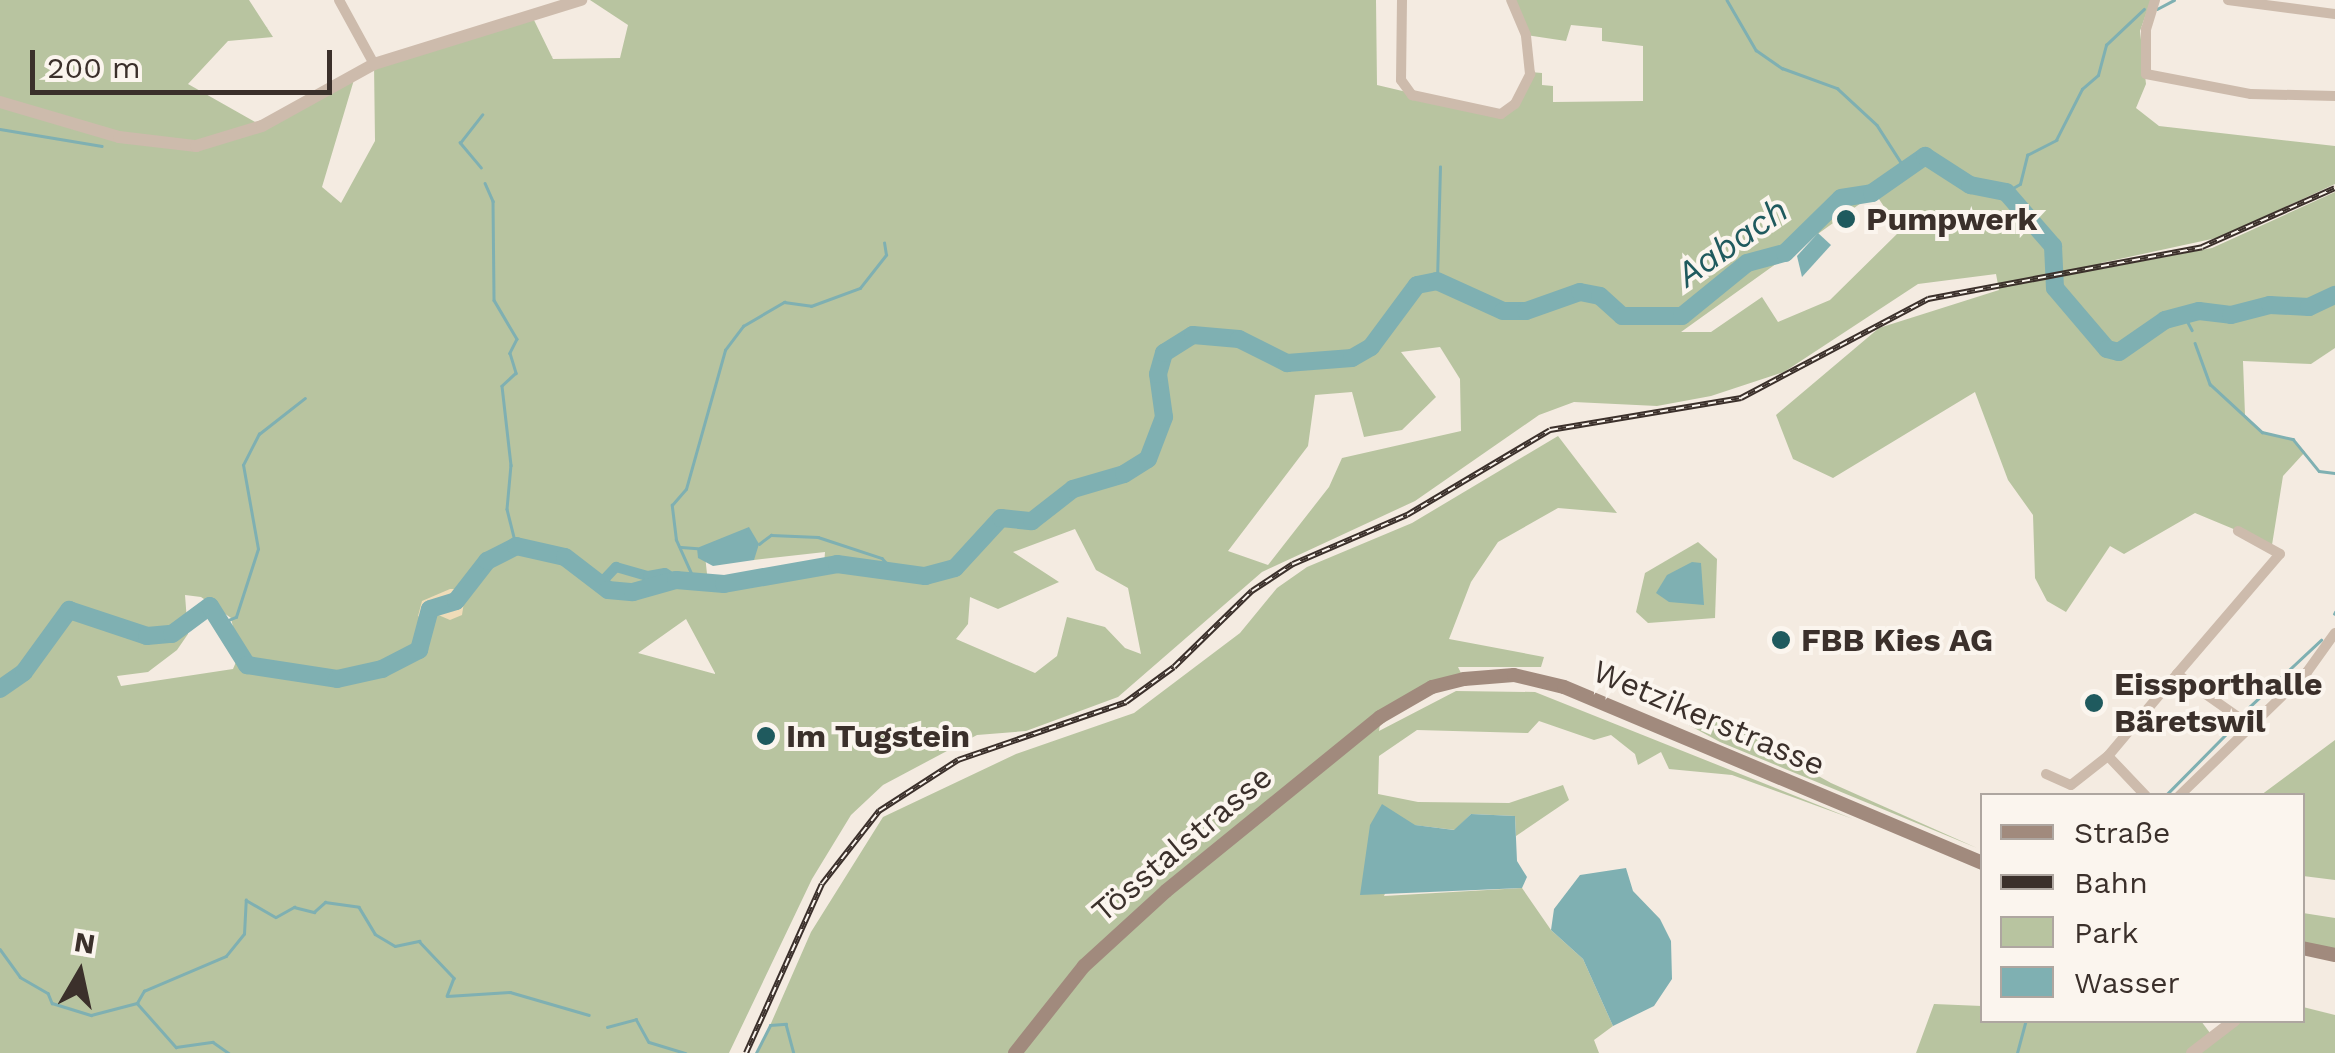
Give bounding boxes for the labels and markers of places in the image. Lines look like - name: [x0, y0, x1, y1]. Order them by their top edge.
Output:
- place label: Pumpwerk: [1866, 200, 2038, 238]
- marker: Pumpwerk: [1835, 208, 1857, 230]
- place label: FBB Kies AG: [1801, 621, 1994, 659]
- marker: FBB Kies AG: [1770, 629, 1792, 651]
- place label: Eissporthalle Bäretswil: [2114, 666, 2322, 741]
- marker: Eissporthalle Bäretswil: [2083, 692, 2105, 714]
- place label: Im Tugstein: [786, 717, 971, 755]
- marker: Im Tugstein: [755, 725, 777, 747]

